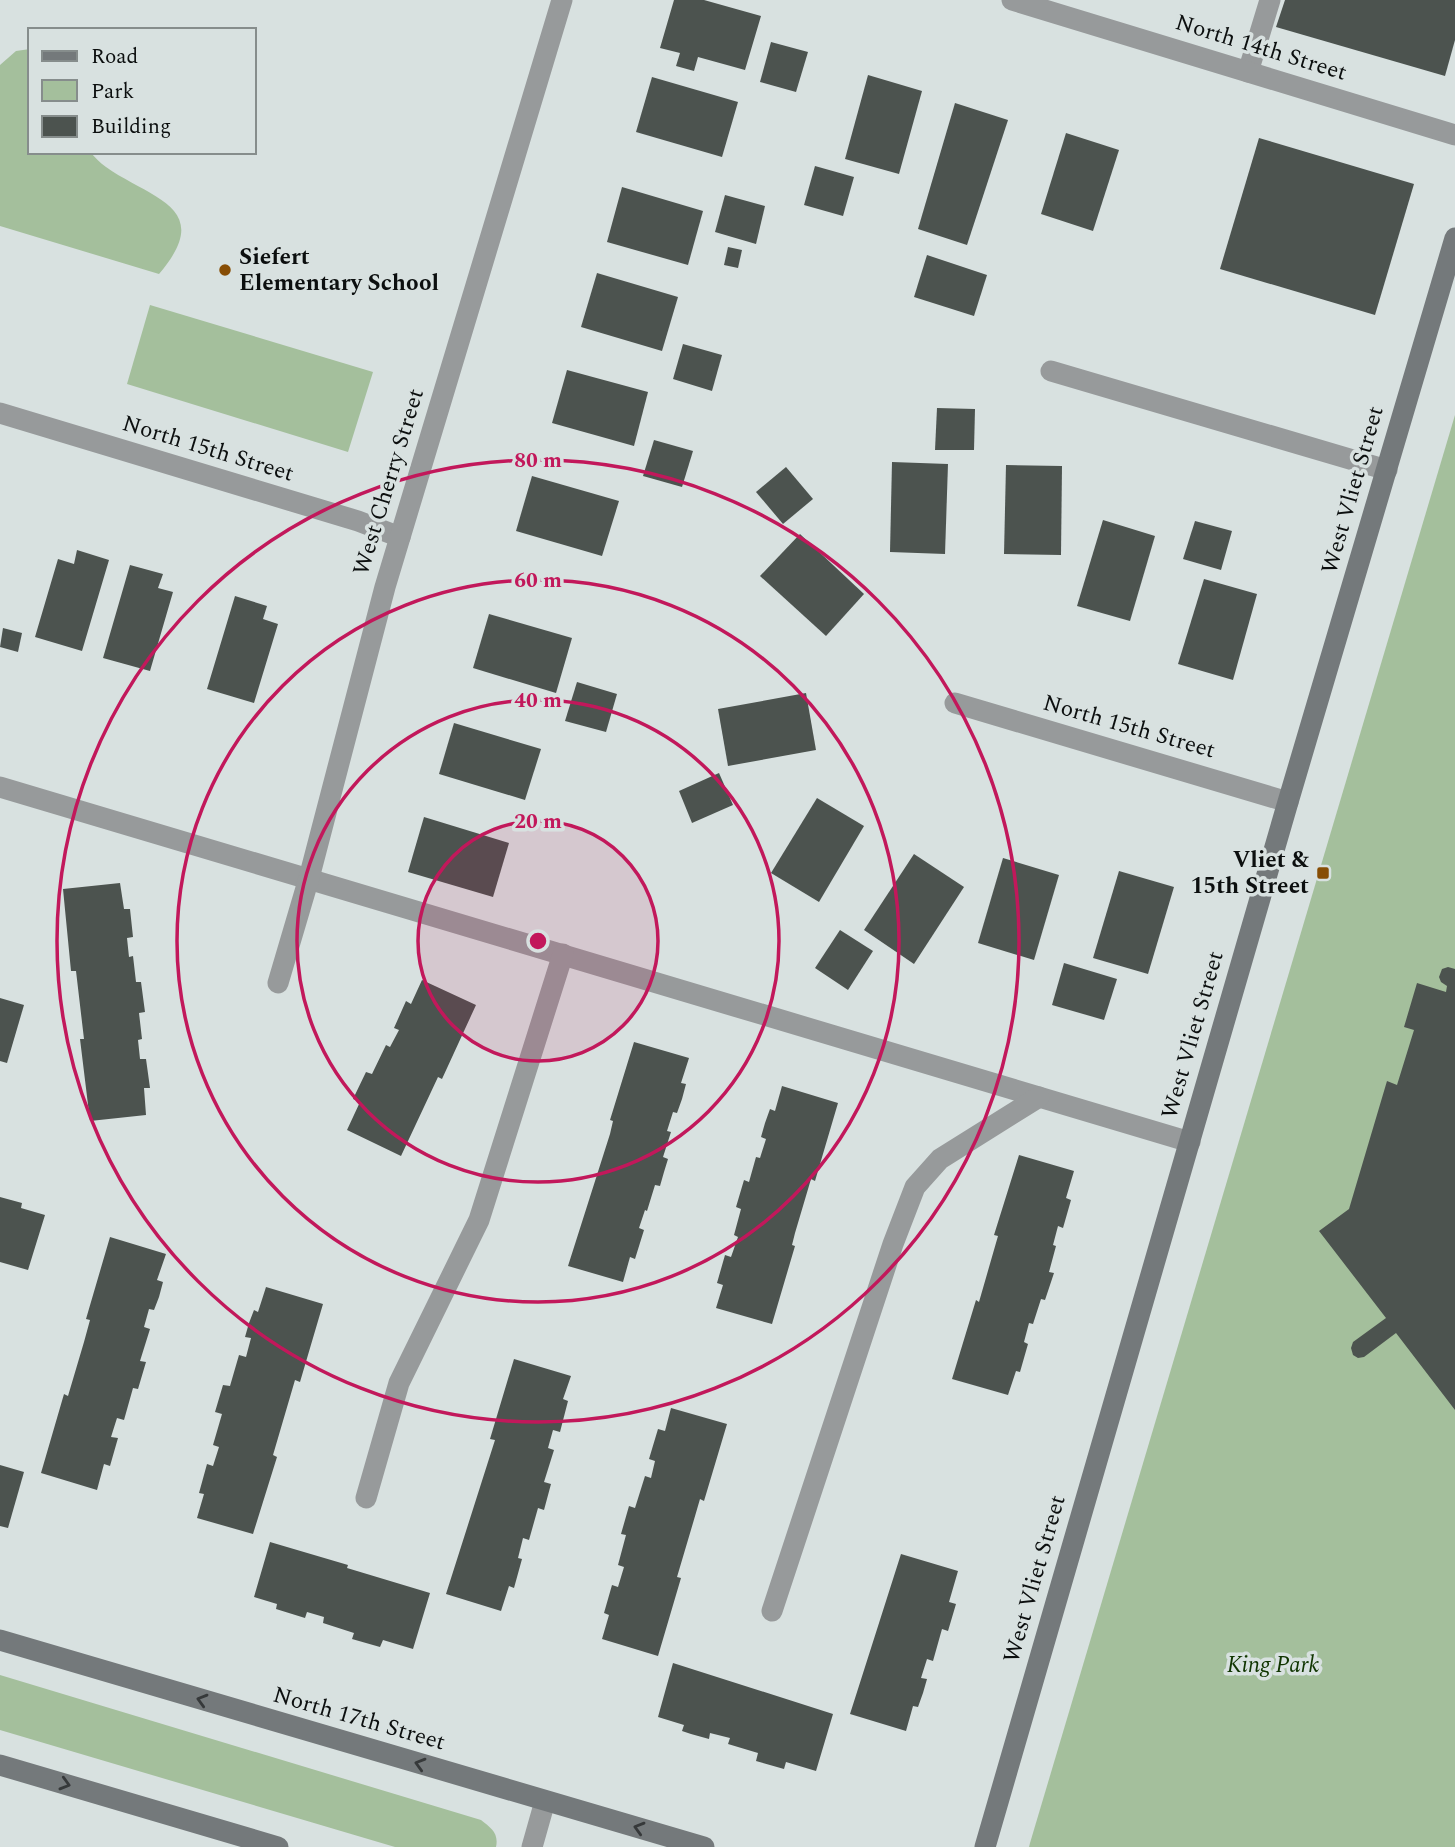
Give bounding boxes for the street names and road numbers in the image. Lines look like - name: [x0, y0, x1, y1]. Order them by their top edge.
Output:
- street label: North 14th Street: [1171, 5, 1351, 91]
- street label: West Cherry Street: [344, 384, 434, 580]
- street label: West Vliet Street: [1312, 402, 1394, 578]
- street label: North 15th Street: [118, 406, 298, 492]
- street label: North 15th Street: [1039, 686, 1219, 768]
- street label: West Vliet Street: [1152, 947, 1234, 1123]
- street label: West Vliet Street: [994, 1491, 1076, 1667]
- street label: North 17th Street: [269, 1678, 449, 1760]

